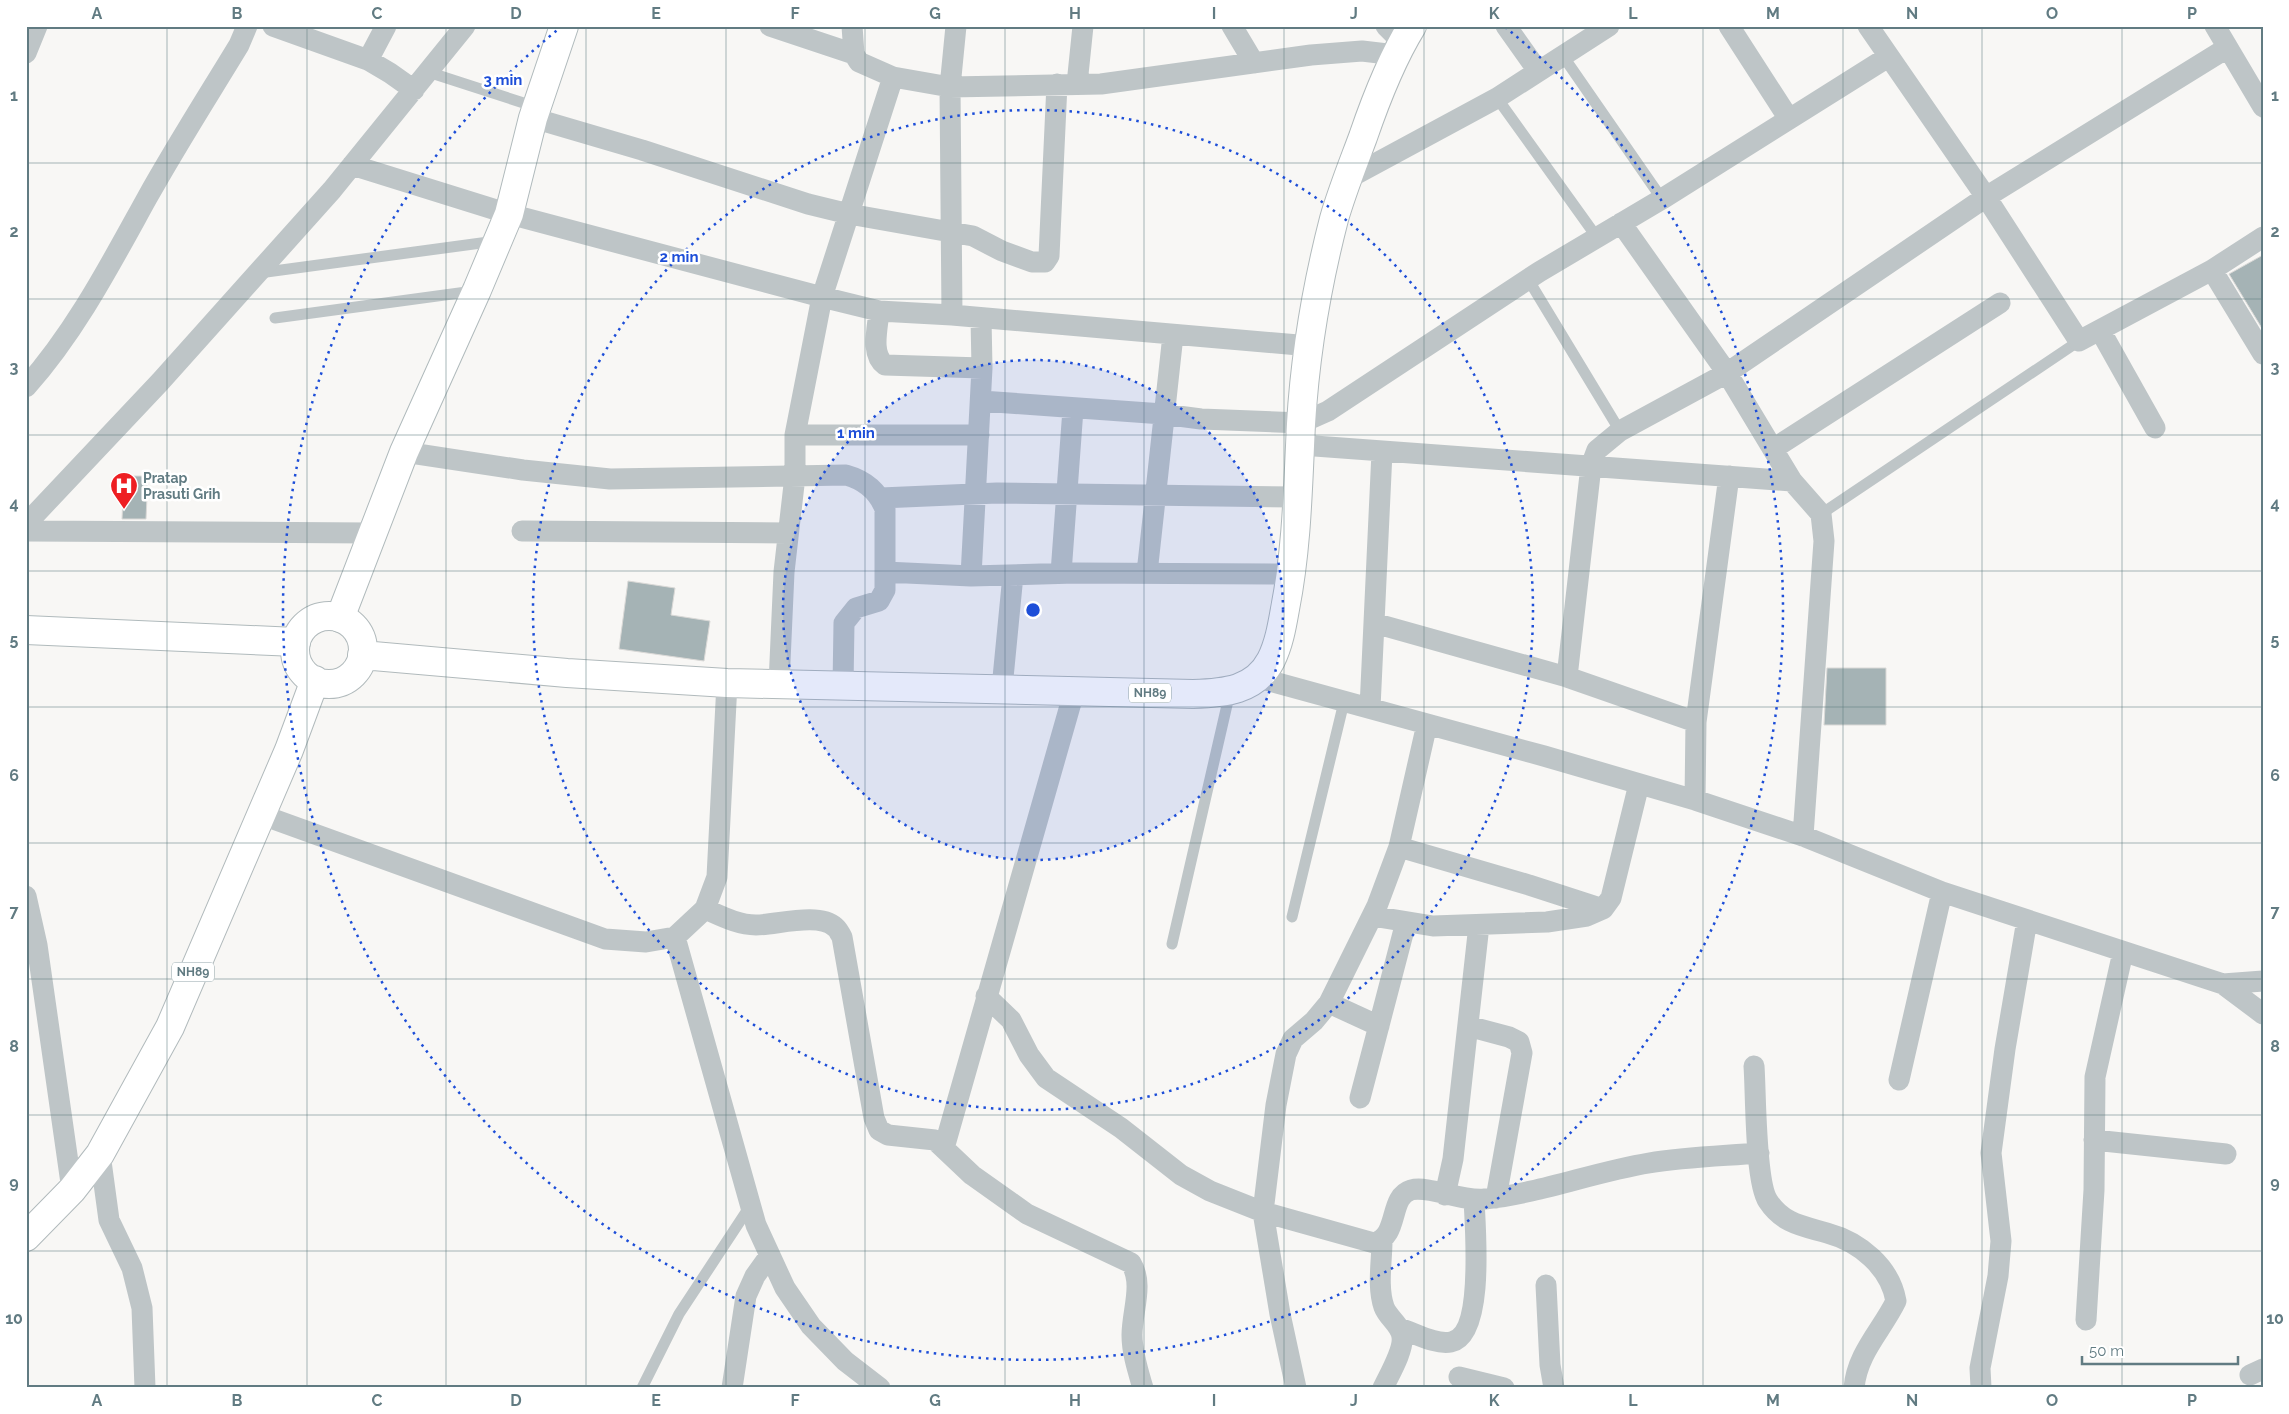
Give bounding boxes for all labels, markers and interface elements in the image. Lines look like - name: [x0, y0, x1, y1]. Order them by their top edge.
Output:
- text: A: [92, 4, 103, 23]
- text: B: [232, 4, 243, 23]
- text: C: [372, 4, 383, 23]
- text: D: [510, 4, 522, 23]
- text: E: [651, 4, 661, 23]
- text: F: [790, 4, 800, 23]
- text: G: [929, 4, 941, 23]
- text: H: [1069, 4, 1081, 23]
- text: I: [1212, 4, 1216, 23]
- text: J: [1350, 4, 1358, 23]
- text: K: [1489, 4, 1500, 23]
- text: L: [1628, 4, 1638, 23]
- text: M: [1766, 4, 1780, 23]
- text: N: [1906, 4, 1918, 23]
- text: O: [2046, 4, 2058, 23]
- text: P: [2187, 4, 2197, 23]
- text: 3 min: [484, 71, 522, 89]
- text: 1: [10, 86, 18, 105]
- text: 1: [2271, 86, 2279, 105]
- text: 2: [9, 222, 19, 241]
- text: 2: [2270, 222, 2280, 241]
- text: 2 min: [660, 248, 698, 266]
- text: 3: [10, 358, 19, 377]
- text: 3: [2271, 358, 2280, 377]
- text: 1 min: [837, 424, 875, 442]
- place label: Pratap Prasuti Grih: [143, 470, 221, 502]
- hospital icon: Pratap Prasuti Grih: [109, 471, 139, 510]
- text: 4: [9, 494, 19, 513]
- text: 4: [2270, 494, 2280, 513]
- centre of rings: [1024, 601, 1042, 619]
- text: 5: [10, 630, 19, 649]
- text: 5: [2271, 630, 2280, 649]
- road number: NH89: [1129, 684, 1171, 702]
- text: 6: [9, 766, 19, 785]
- text: 6: [2270, 766, 2280, 785]
- text: 7: [10, 902, 19, 921]
- text: 7: [2271, 902, 2280, 921]
- road number: NH89: [172, 962, 214, 982]
- text: 8: [9, 1037, 19, 1056]
- text: 8: [2270, 1037, 2280, 1056]
- text: 9: [9, 1173, 19, 1192]
- text: 9: [2270, 1173, 2280, 1192]
- text: 10: [5, 1309, 23, 1328]
- text: 10: [2266, 1309, 2284, 1328]
- scale bar: [2082, 1334, 2238, 1366]
- text: 50 m: [2089, 1342, 2124, 1360]
- text: A: [92, 1391, 103, 1410]
- text: B: [232, 1391, 243, 1410]
- text: C: [372, 1391, 383, 1410]
- text: D: [510, 1391, 522, 1410]
- text: E: [651, 1391, 661, 1410]
- text: F: [790, 1391, 800, 1410]
- text: G: [929, 1391, 941, 1410]
- text: H: [1069, 1391, 1081, 1410]
- text: I: [1212, 1391, 1216, 1410]
- text: J: [1350, 1391, 1358, 1410]
- text: K: [1489, 1391, 1500, 1410]
- text: L: [1628, 1391, 1638, 1410]
- text: M: [1766, 1391, 1780, 1410]
- text: N: [1906, 1391, 1918, 1410]
- text: O: [2046, 1391, 2058, 1410]
- text: P: [2187, 1391, 2197, 1410]

